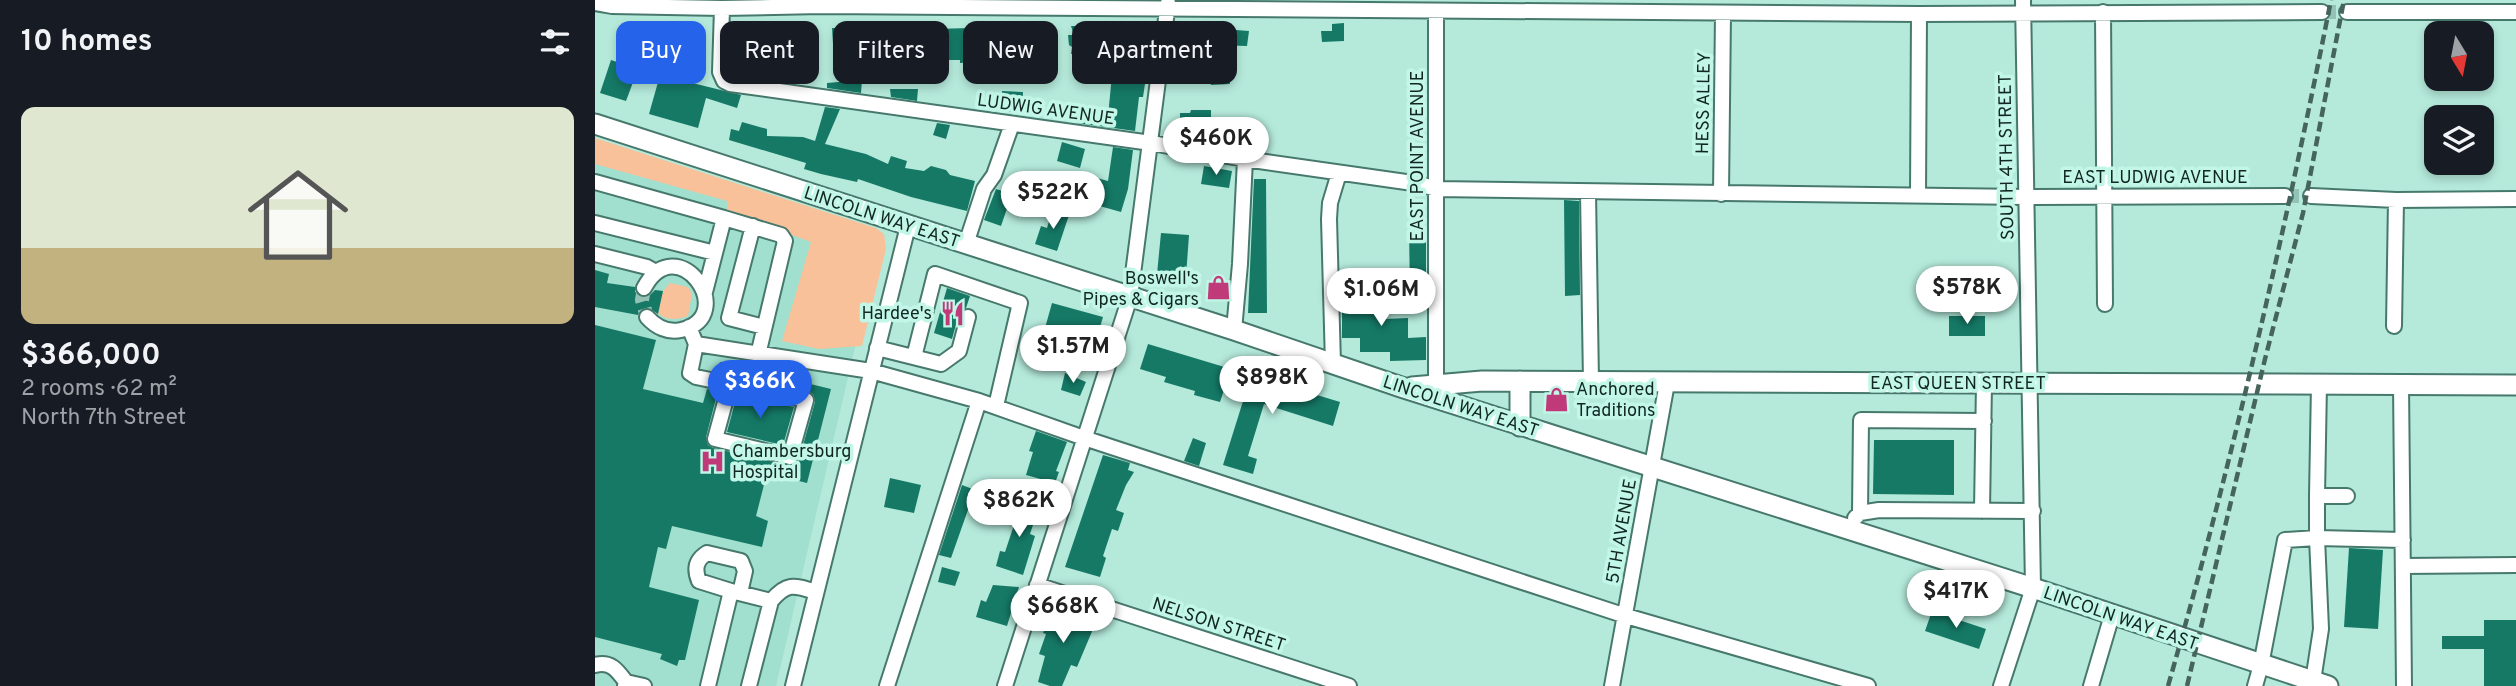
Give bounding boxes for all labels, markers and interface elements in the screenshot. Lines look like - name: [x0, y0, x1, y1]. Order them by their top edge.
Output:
- chip: Buy: [616, 21, 706, 84]
- chip: Rent: [720, 21, 819, 84]
- chip: Filters: [833, 21, 949, 84]
- chip: New: [963, 21, 1058, 84]
- chip: Apartment: [1072, 21, 1237, 84]
- north arrow: [2424, 21, 2494, 91]
- map controls: [2424, 21, 2494, 175]
- icon: filters: [536, 23, 574, 61]
- text: 10 homes: [21, 24, 152, 61]
- street label: HESS ALLEY: [1692, 52, 1717, 154]
- street label: EAST POINT AVENUE: [1407, 70, 1430, 242]
- street label: SOUTH 4TH STREET: [1995, 74, 2020, 240]
- street label: LUDWIG AVENUE: [976, 89, 1116, 132]
- button: layers: [2424, 105, 2494, 175]
- pin: $460K: [1167, 118, 1265, 177]
- text: $460K: [1179, 125, 1253, 154]
- icon: home: [235, 152, 361, 278]
- street label: EAST LUDWIG AVENUE: [2062, 167, 2248, 190]
- pin: $522K: [1004, 172, 1102, 231]
- text: $522K: [1017, 179, 1089, 208]
- street label: LINCOLN WAY EAST: [801, 182, 962, 254]
- pin: $578K: [1918, 266, 2016, 326]
- place label: Boswell's Pipes & Cigars: [1083, 268, 1199, 312]
- pin: $1.06M: [1324, 268, 1438, 328]
- shop icon: Boswell's Pipes & Cigars: [1205, 274, 1233, 302]
- text: $578K: [1932, 274, 2002, 303]
- text: $1.06M: [1343, 276, 1419, 305]
- restaurant icon: Hardee's: [938, 299, 966, 327]
- place label: Hardee's: [862, 303, 932, 326]
- pin: $1.57M: [1016, 326, 1130, 385]
- text: $1.57M: [1036, 333, 1110, 362]
- text: $366,000: [21, 338, 161, 375]
- pin: $898K: [1223, 356, 1321, 416]
- pin: $366K: [711, 360, 809, 420]
- text: $898K: [1235, 364, 1309, 393]
- text: $366K: [724, 368, 796, 397]
- street label: LINCOLN WAY EAST: [1380, 371, 1541, 443]
- street label: EAST QUEEN STREET: [1870, 373, 2046, 396]
- text: 2 rooms · 62 m²: [21, 375, 177, 404]
- place label: Anchored Traditions: [1576, 379, 1656, 423]
- shop icon: Anchored Traditions: [1542, 385, 1570, 413]
- text: North 7th Street: [21, 404, 186, 433]
- place label: Chambersburg Hospital: [732, 441, 851, 485]
- hospital icon: Chambersburg Hospital: [698, 447, 726, 475]
- street label: 5TH AVENUE: [1602, 477, 1643, 585]
- pin: $862K: [970, 480, 1068, 539]
- text: $862K: [983, 487, 1055, 516]
- pin: $417K: [1907, 570, 2005, 630]
- text: $417K: [1923, 578, 1989, 607]
- street label: LINCOLN WAY EAST: [2040, 582, 2201, 657]
- pin: $668K: [1014, 586, 1112, 645]
- text: $668K: [1027, 593, 1099, 622]
- street label: NELSON STREET: [1149, 593, 1288, 658]

